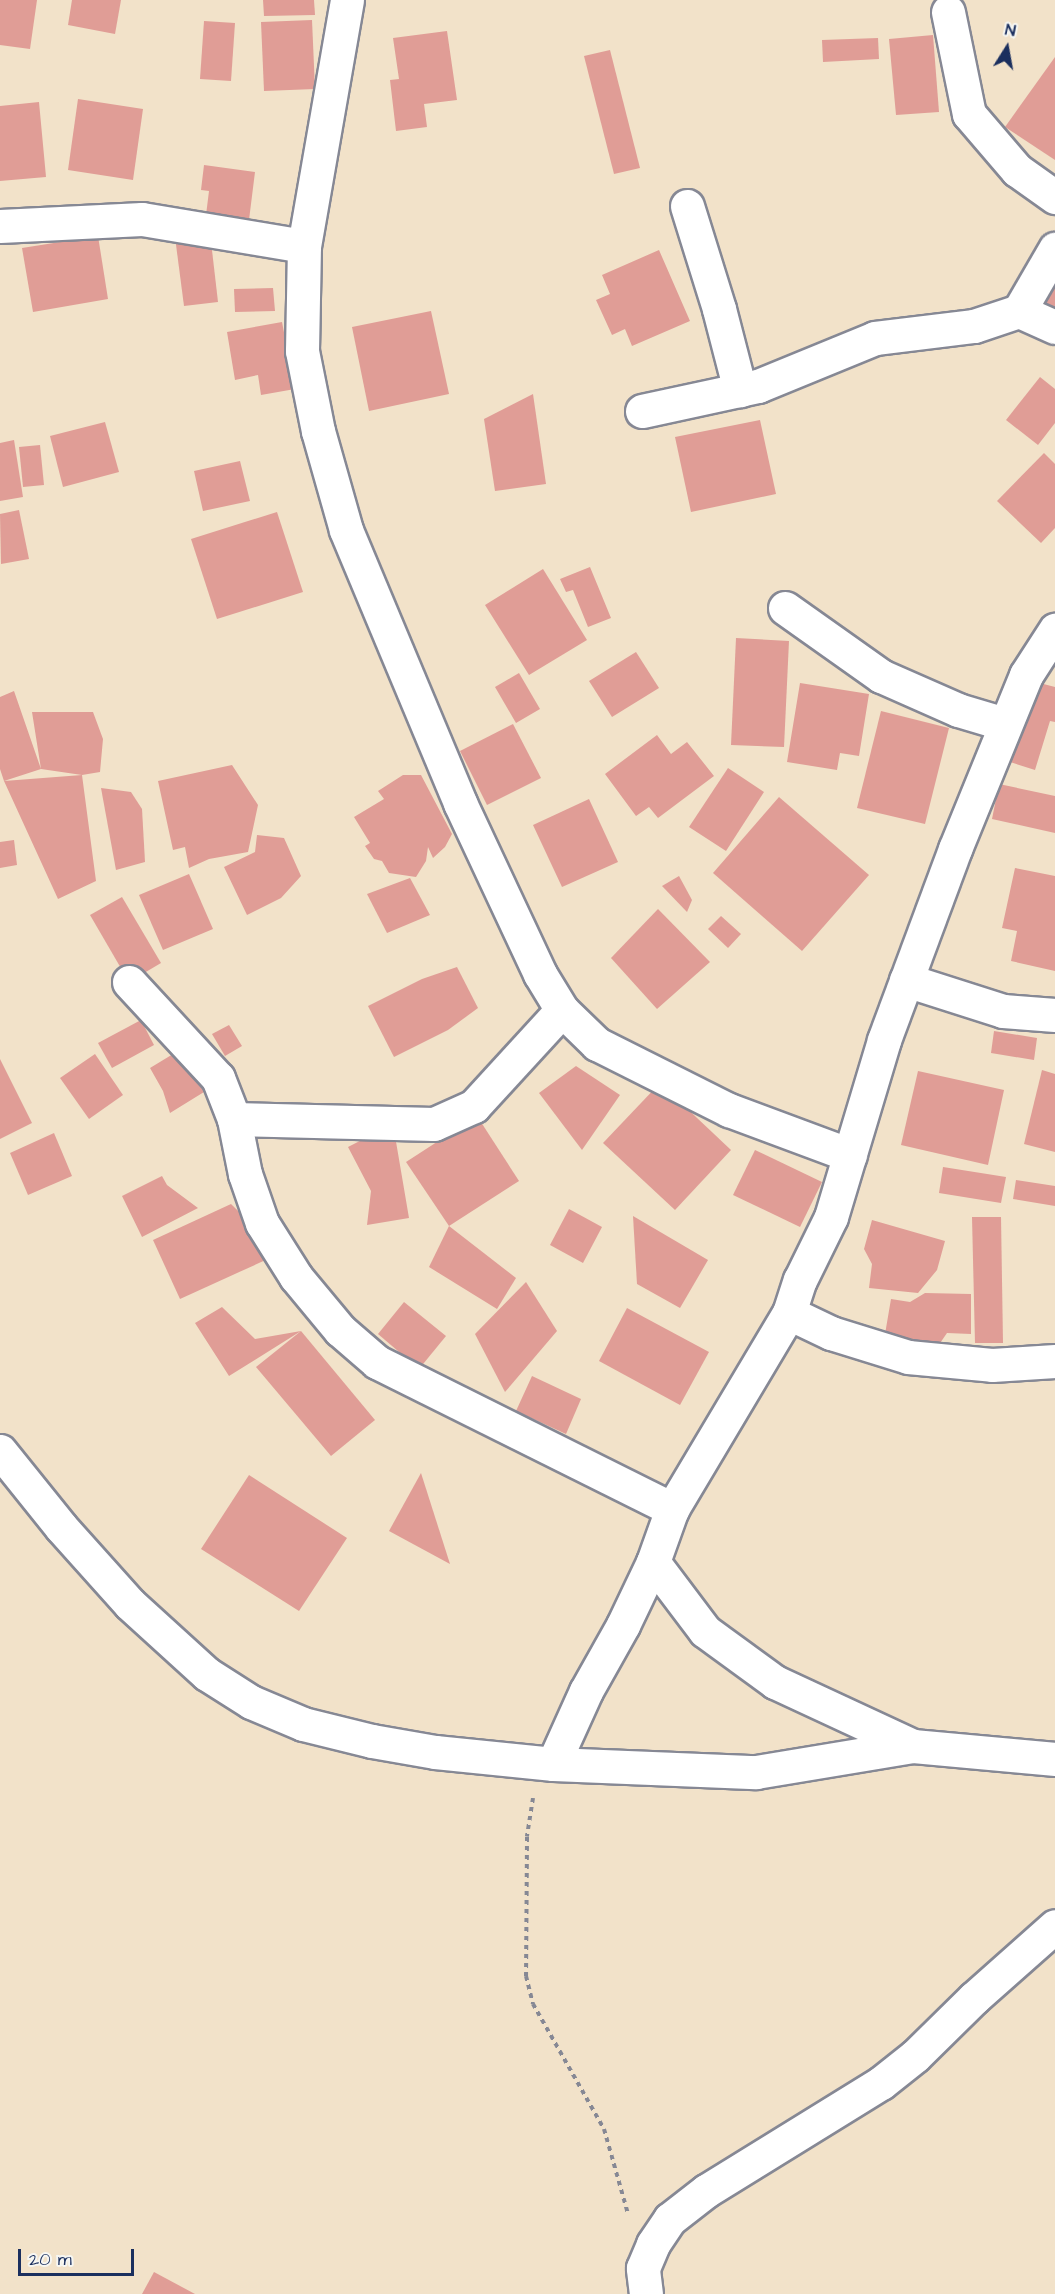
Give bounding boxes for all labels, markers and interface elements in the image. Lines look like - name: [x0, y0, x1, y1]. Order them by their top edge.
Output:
- north arrow: [977, 18, 1037, 78]
- text: N: [1003, 19, 1017, 42]
- scale bar: [21, 2237, 136, 2275]
- text: 20 m: [29, 2247, 72, 2272]

